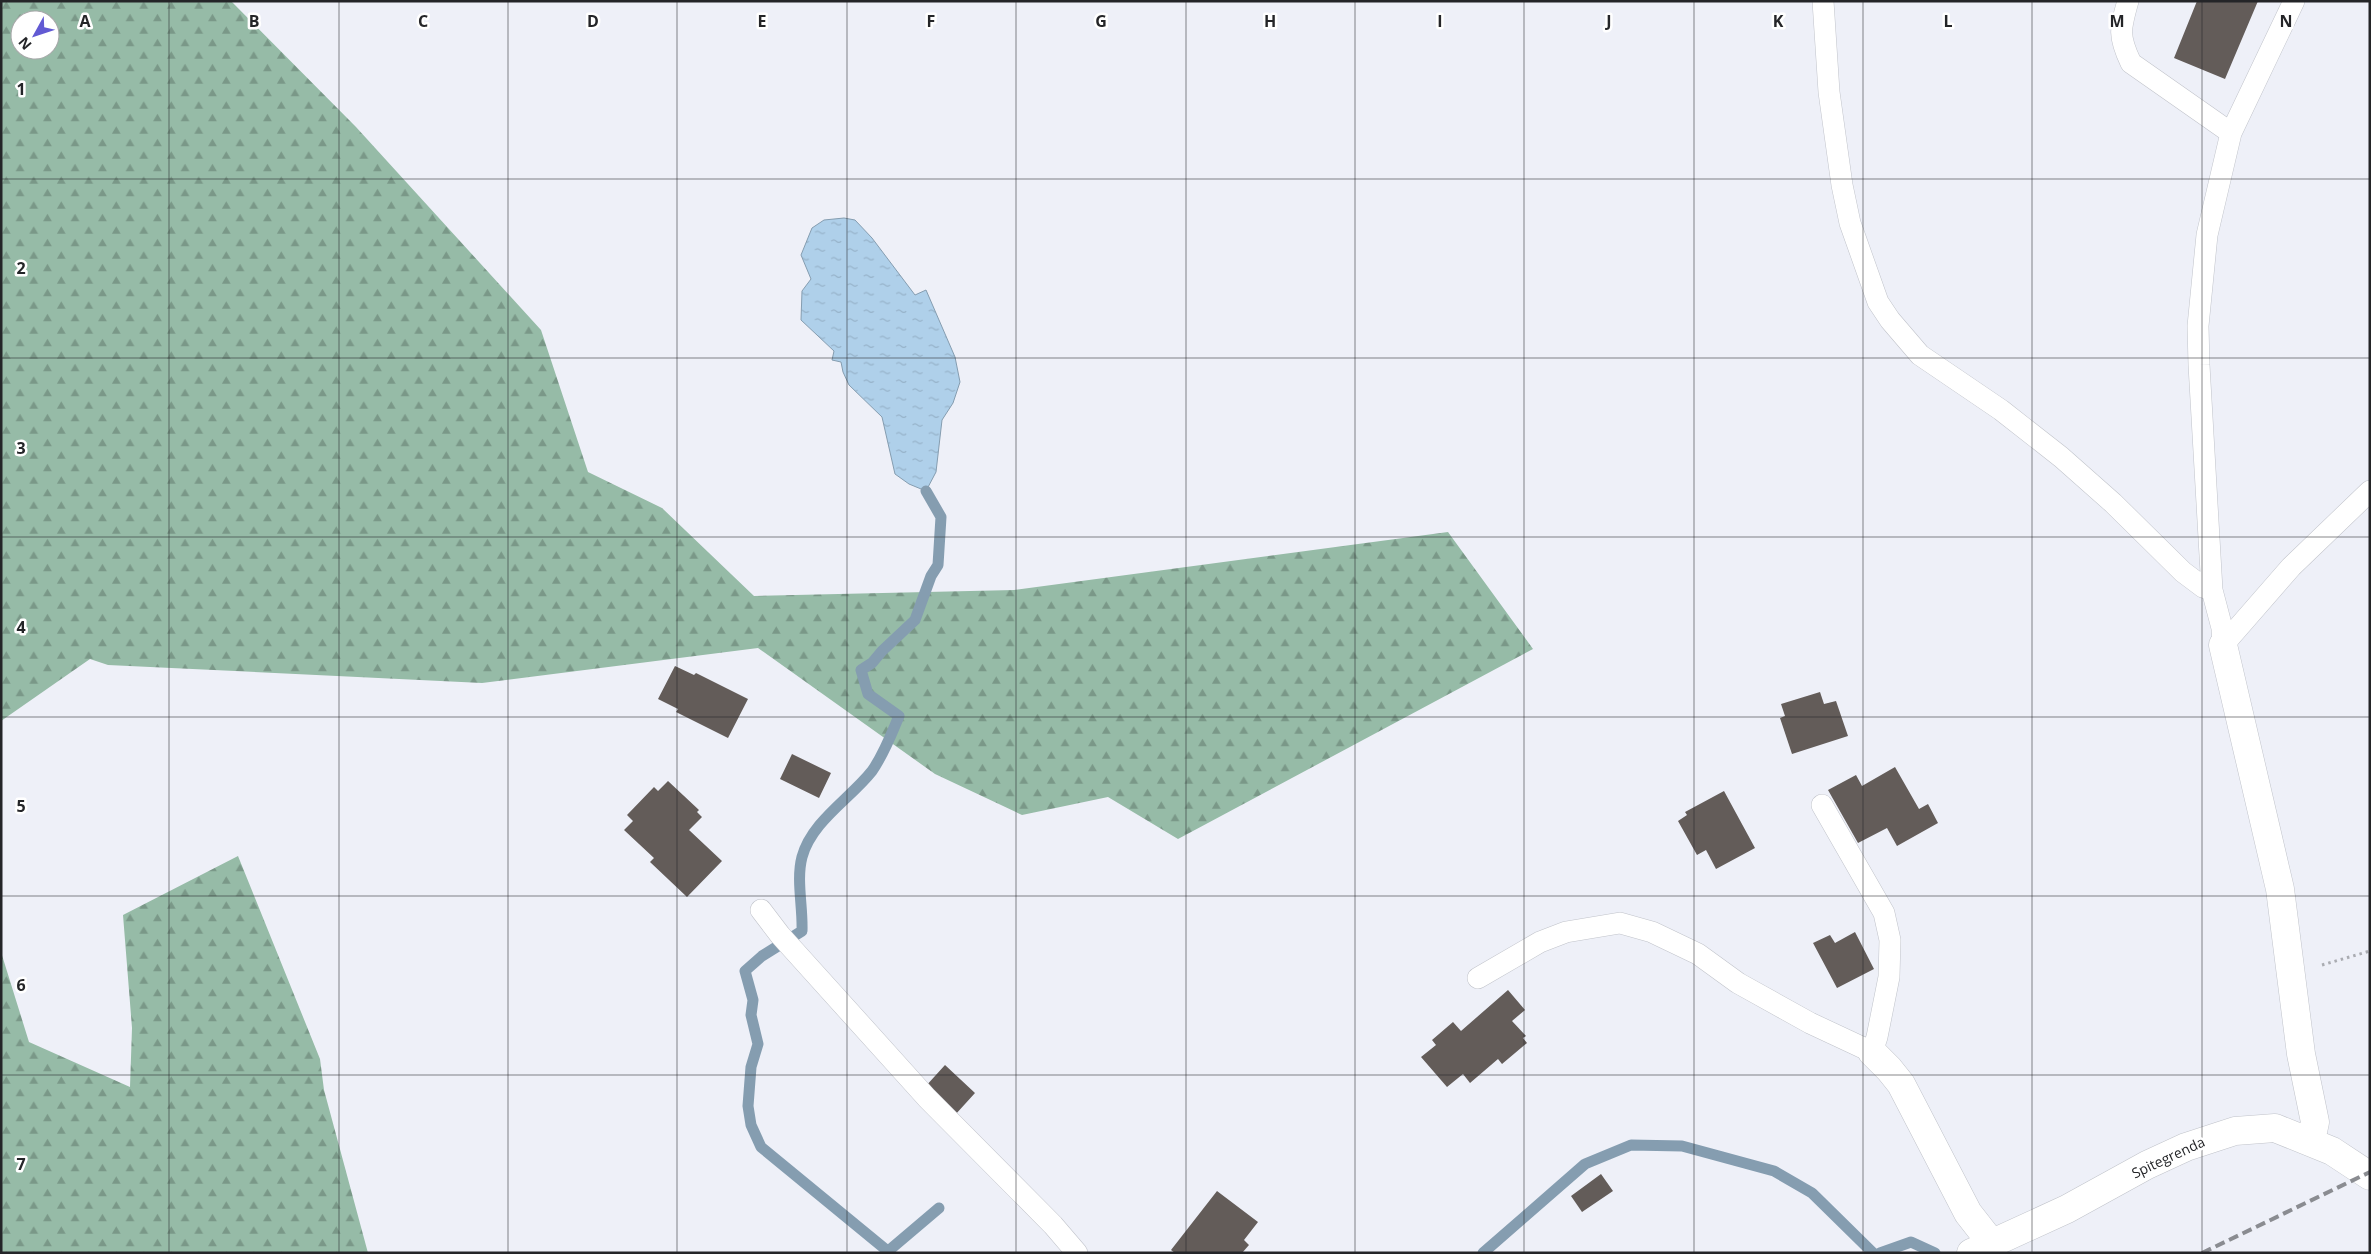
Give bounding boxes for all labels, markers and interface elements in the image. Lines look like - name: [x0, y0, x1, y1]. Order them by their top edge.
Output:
- north arrow: [10, 10, 60, 60]
- text: A: [79, 10, 91, 32]
- text: B: [249, 10, 259, 32]
- text: C: [418, 10, 428, 32]
- text: D: [587, 10, 599, 32]
- text: E: [758, 10, 767, 32]
- text: F: [927, 10, 935, 32]
- text: G: [1095, 10, 1107, 32]
- text: H: [1264, 10, 1276, 32]
- text: I: [1437, 10, 1443, 32]
- text: J: [1604, 10, 1612, 32]
- text: K: [1773, 10, 1784, 32]
- text: L: [1943, 10, 1953, 32]
- text: M: [2109, 10, 2125, 32]
- text: N: [2279, 10, 2293, 32]
- text: N: [14, 33, 36, 54]
- text: 1: [16, 78, 26, 100]
- text: 2: [16, 257, 26, 279]
- text: 3: [16, 437, 26, 459]
- text: 4: [16, 616, 26, 638]
- text: 5: [16, 795, 26, 817]
- text: 6: [16, 974, 26, 996]
- street label: Spitegrenda: [2128, 1132, 2208, 1182]
- text: 7: [16, 1153, 26, 1175]

